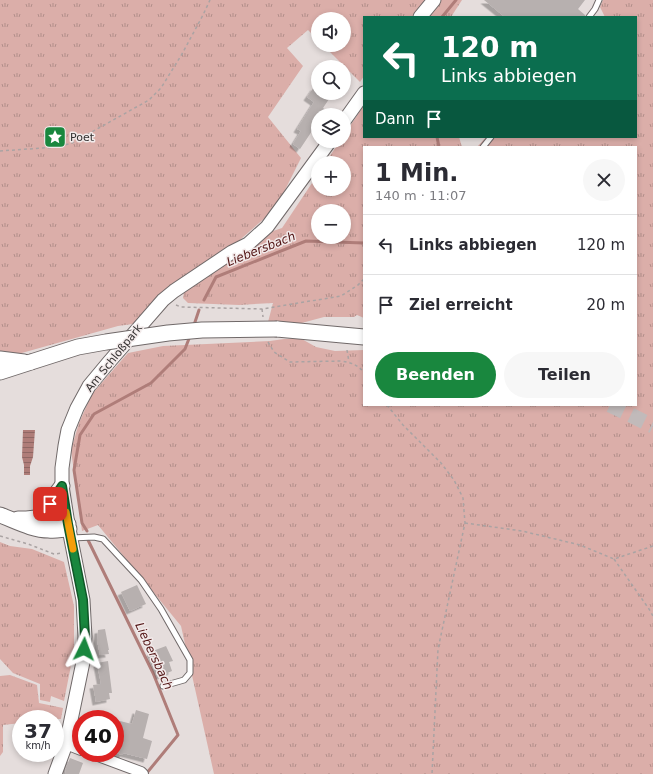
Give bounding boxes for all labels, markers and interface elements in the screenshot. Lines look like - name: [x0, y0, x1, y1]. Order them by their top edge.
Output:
- map controls: [311, 12, 351, 244]
- button: sound: [311, 12, 351, 52]
- text: 120 m: [441, 31, 538, 64]
- icon: left: [375, 32, 427, 84]
- button: search: [311, 60, 351, 100]
- text: Links abbiegen: [441, 65, 577, 86]
- button: layers: [311, 108, 351, 148]
- icon: arrive: [423, 108, 445, 130]
- text: Dann: [375, 110, 415, 128]
- place icon: Poet: [42, 124, 68, 150]
- place label: Poet: [70, 131, 95, 144]
- button: +: [311, 156, 351, 196]
- text: 1 Min.: [375, 159, 458, 187]
- button: close: [583, 159, 625, 201]
- text: 140 m · 11:07: [375, 188, 466, 203]
- button: −: [311, 204, 351, 244]
- water label: Liebersbach: [225, 229, 297, 269]
- icon: left: [375, 234, 397, 256]
- text: Links abbiegen: [409, 236, 537, 254]
- text: 120 m: [577, 236, 625, 254]
- icon: arrive: [375, 294, 397, 316]
- text: Ziel erreicht: [409, 296, 513, 314]
- text: 20 m: [587, 296, 625, 314]
- street label: Am Schloßpark: [83, 321, 146, 394]
- button: Beenden: [375, 352, 496, 398]
- button: Teilen: [504, 352, 625, 398]
- pin: [33, 487, 67, 521]
- icon: arrive: [39, 493, 61, 515]
- water label: Liebersbach: [132, 620, 176, 692]
- position arrow: [63, 628, 105, 670]
- speed limit sign: 40: [72, 710, 124, 762]
- text: 37: [24, 719, 52, 743]
- text: km/h: [25, 740, 51, 751]

